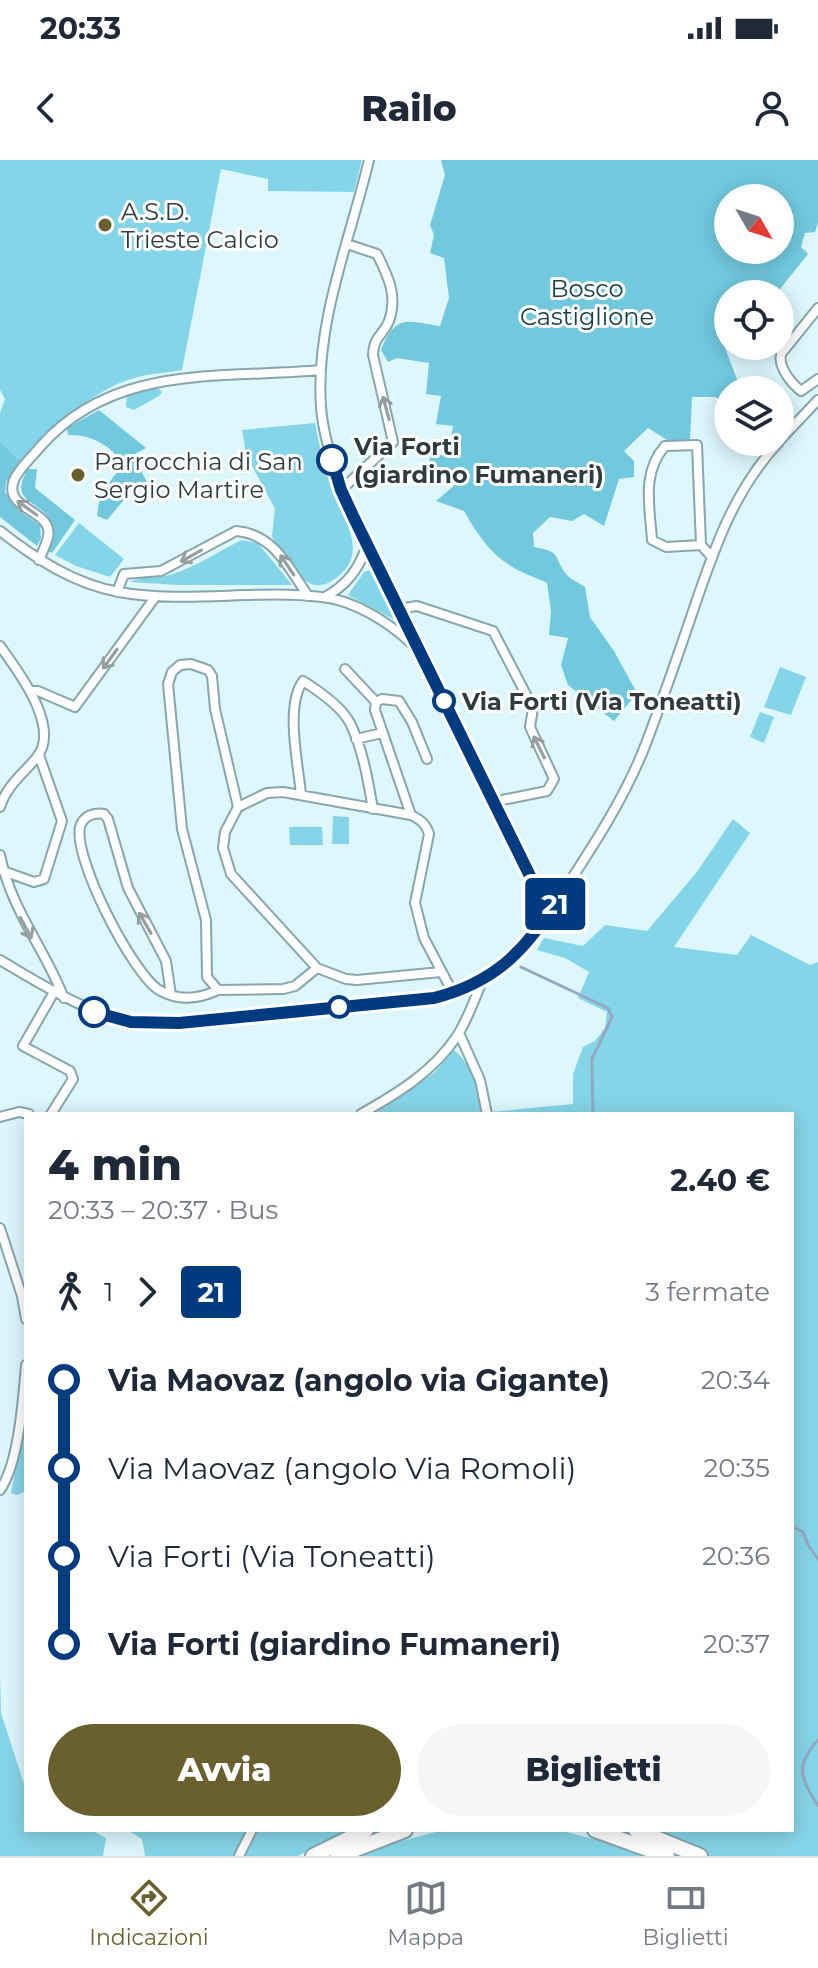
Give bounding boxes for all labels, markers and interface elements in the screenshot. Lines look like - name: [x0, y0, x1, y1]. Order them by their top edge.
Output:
- text: 20:33: [40, 10, 121, 47]
- icon: back: [24, 86, 68, 130]
- text: Railo: [361, 86, 457, 130]
- icon: person: [750, 86, 794, 130]
- north arrow: [714, 184, 794, 264]
- map controls: [714, 184, 794, 456]
- place label: A.S.D. Trieste Calcio: [121, 197, 279, 254]
- marker: A.S.D. Trieste Calcio: [96, 216, 114, 234]
- park label: Bosco Castiglione: [520, 274, 654, 331]
- button: locate: [714, 280, 794, 360]
- button: layers: [714, 376, 794, 456]
- one-way arrow: [377, 395, 392, 421]
- place label: Via Forti (giardino Fumaneri): [353, 432, 604, 489]
- marker: Via Forti (giardino Fumaneri): [317, 445, 347, 475]
- place label: Parrocchia di San Sergio Martire: [94, 447, 303, 504]
- marker: Parrocchia di San Sergio Martire: [69, 466, 87, 484]
- one-way arrow: [17, 500, 38, 517]
- one-way arrow: [180, 548, 203, 564]
- one-way arrow: [279, 554, 295, 576]
- one-way arrow: [102, 647, 118, 669]
- place label: Via Forti (Via Toneatti): [461, 687, 742, 716]
- marker: Via Forti (Via Toneatti): [433, 690, 455, 712]
- one-way arrow: [531, 735, 546, 759]
- line badge: 21: [519, 878, 591, 930]
- text: 21: [541, 887, 569, 921]
- one-way arrow: [137, 912, 153, 935]
- one-way arrow: [19, 915, 35, 939]
- unlabelled marker: [328, 996, 350, 1018]
- unlabelled marker: [79, 997, 109, 1027]
- text: 4 min: [48, 1137, 182, 1191]
- text: 2.40 €: [670, 1162, 770, 1199]
- text: 20:33 – 20:37 · Bus: [48, 1194, 278, 1226]
- icon: walk: [48, 1270, 92, 1314]
- icon: forward: [125, 1270, 169, 1314]
- text: 21: [197, 1275, 225, 1309]
- text: 1: [104, 1276, 113, 1308]
- text: 3 fermate: [645, 1276, 770, 1308]
- text: Via Maovaz (angolo via Gigante): [108, 1362, 610, 1399]
- text: 20:34: [701, 1364, 770, 1396]
- text: Via Maovaz (angolo Via Romoli): [108, 1450, 576, 1487]
- text: 20:35: [703, 1452, 770, 1484]
- text: Via Forti (Via Toneatti): [108, 1538, 436, 1575]
- text: 20:36: [702, 1540, 770, 1572]
- text: Via Forti (giardino Fumaneri): [108, 1626, 561, 1663]
- text: 20:37: [703, 1628, 770, 1660]
- button: Avvia: [48, 1724, 401, 1816]
- button: Biglietti: [417, 1724, 770, 1816]
- tab: Indicazioni: [89, 1876, 209, 1951]
- tab: Mappa: [387, 1876, 464, 1951]
- tab: Biglietti: [643, 1876, 729, 1951]

